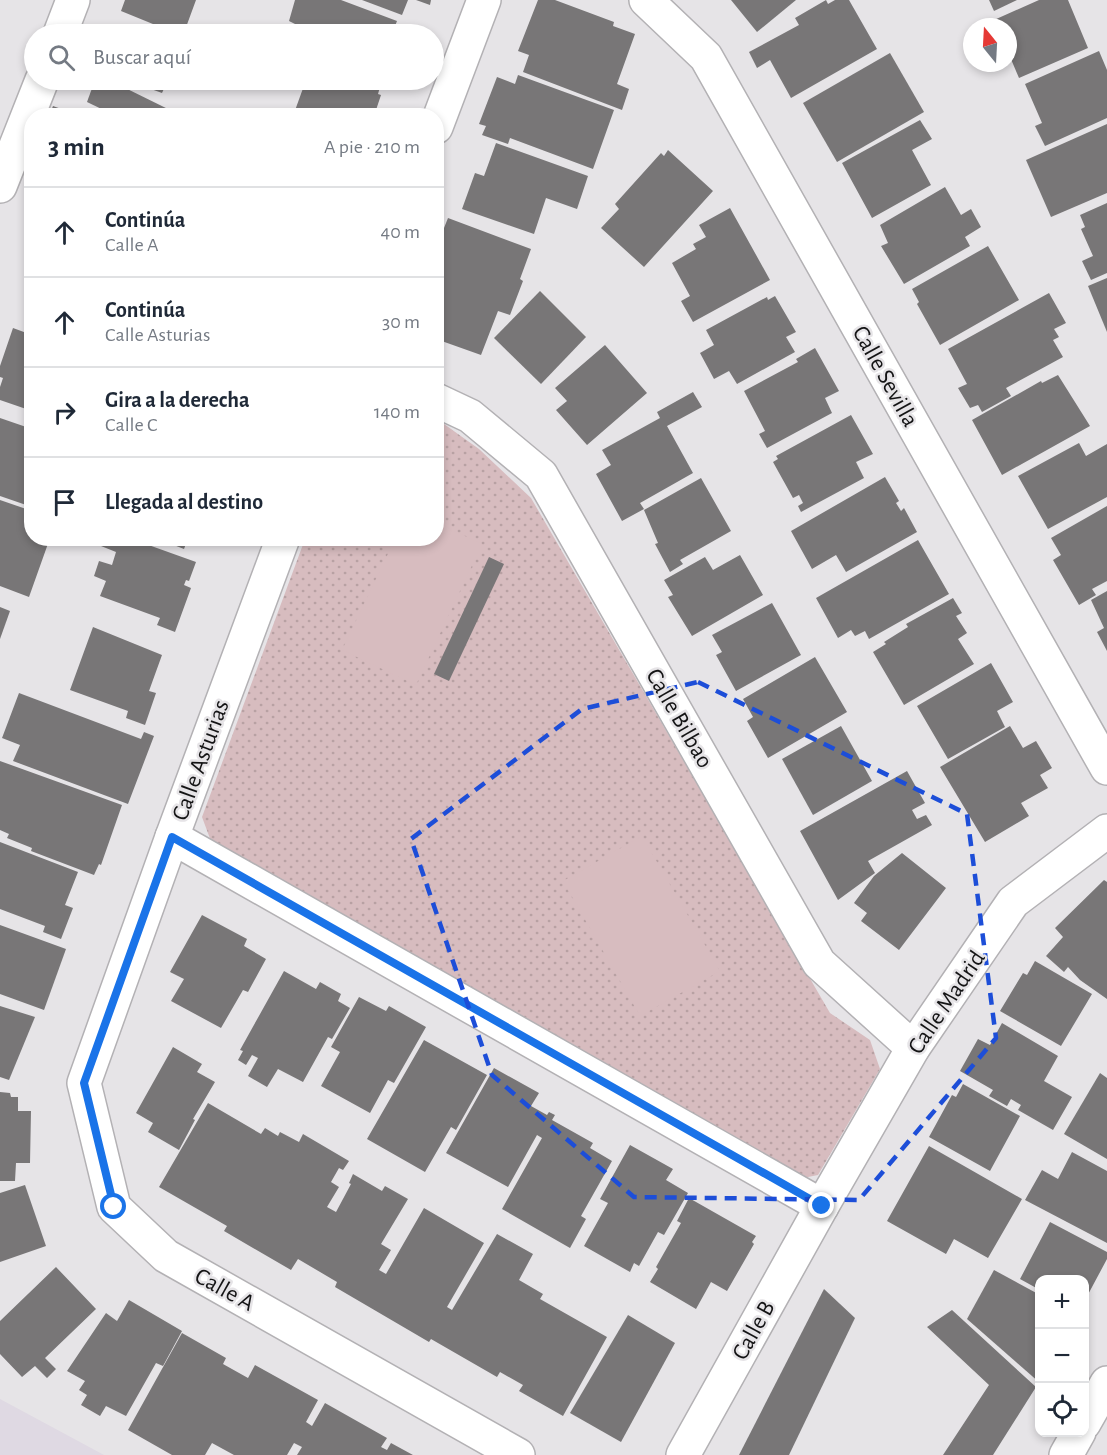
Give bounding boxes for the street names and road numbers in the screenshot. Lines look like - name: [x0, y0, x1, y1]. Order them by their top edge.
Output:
- street label: Calle Sevilla: [848, 322, 923, 431]
- street label: Calle Bilbao: [641, 665, 717, 772]
- street label: Calle Asturias: [168, 697, 234, 824]
- street label: Calle Madrid: [904, 947, 990, 1058]
- street label: Calle A: [191, 1264, 259, 1316]
- street label: Calle B: [728, 1297, 780, 1364]

